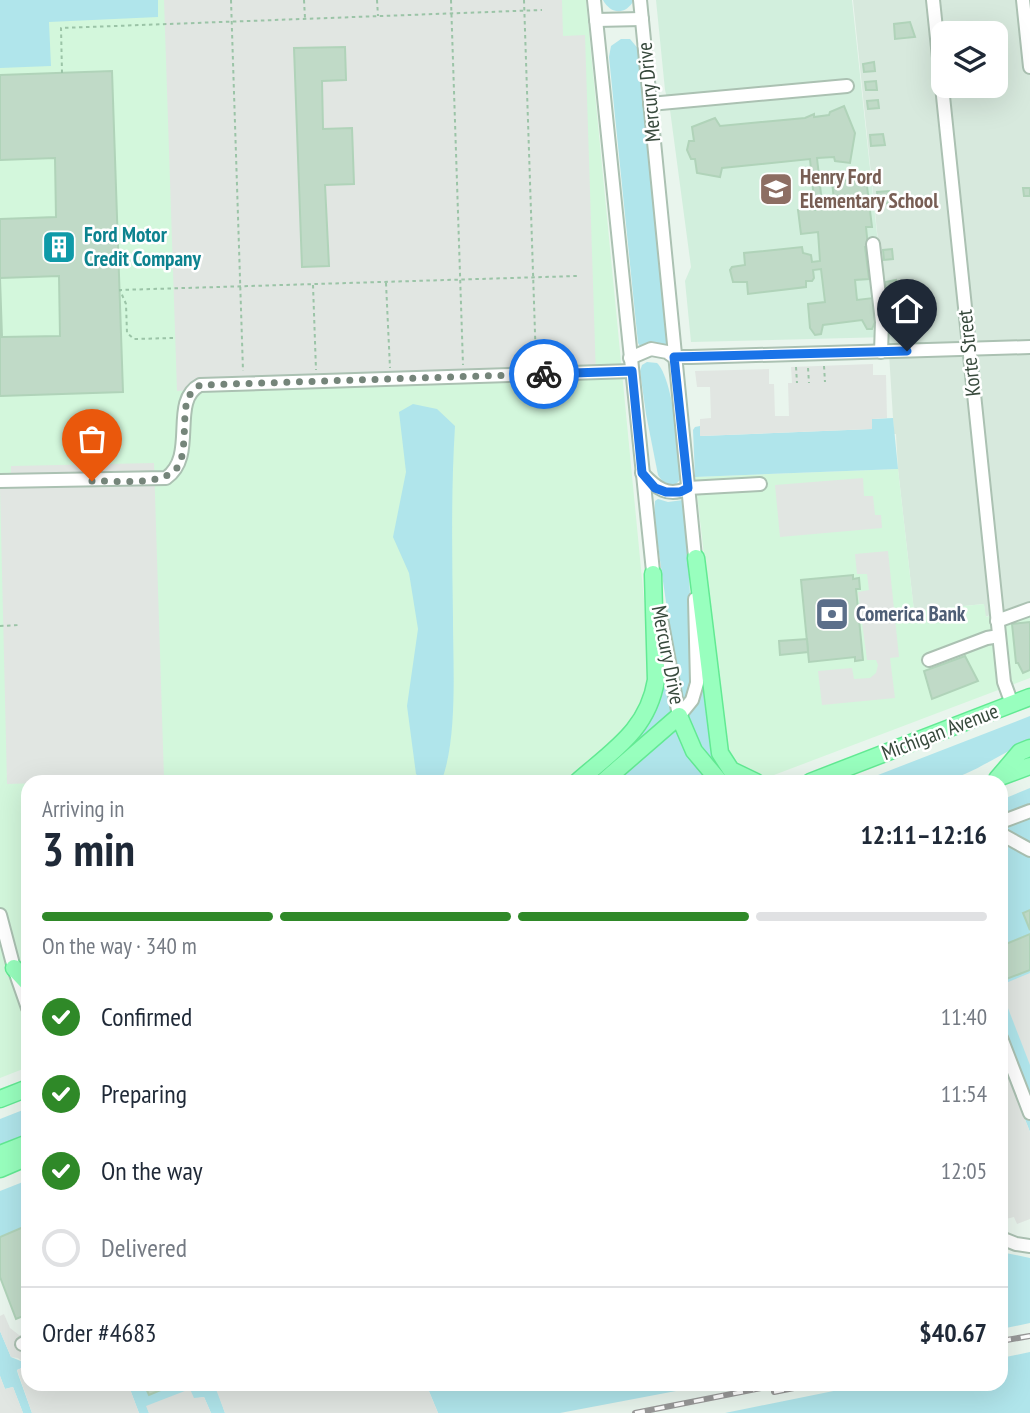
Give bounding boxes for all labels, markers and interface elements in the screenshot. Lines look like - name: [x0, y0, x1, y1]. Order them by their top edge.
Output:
- map controls: [931, 21, 1008, 98]
- button: layers: [931, 21, 1008, 98]
- street label: Mercury Drive: [631, 41, 666, 143]
- place label: Henry Ford Elementary School: [800, 163, 939, 214]
- school or university icon: Henry Ford Elementary School: [757, 170, 795, 208]
- place label: Ford Motor Credit Company: [84, 221, 202, 272]
- building icon: Ford Motor Credit Company: [40, 228, 78, 266]
- pin: [877, 279, 937, 351]
- icon: home: [888, 290, 926, 328]
- street label: Korte Street: [951, 308, 986, 398]
- courier: [509, 339, 579, 409]
- icon: bike: [525, 355, 563, 393]
- pin: [62, 409, 122, 481]
- icon: bag: [73, 420, 111, 458]
- bank icon: Comerica Bank: [813, 595, 851, 633]
- place label: Comerica Bank: [856, 600, 966, 627]
- street label: Mercury Drive: [646, 603, 691, 707]
- street label: Michigan Avenue: [878, 697, 1002, 766]
- text: Arriving in: [42, 794, 124, 823]
- text: 12:11–12:16: [860, 818, 987, 851]
- text: 3 min: [42, 819, 135, 879]
- text: On the way · 340 m: [42, 931, 197, 960]
- icon: check: [42, 998, 80, 1036]
- text: Confirmed: [101, 1000, 192, 1033]
- text: 11:40: [941, 1002, 987, 1031]
- icon: check: [42, 1075, 80, 1113]
- text: Preparing: [101, 1077, 187, 1110]
- text: 11:54: [941, 1079, 987, 1108]
- icon: check: [42, 1152, 80, 1190]
- text: On the way: [101, 1154, 203, 1187]
- text: 12:05: [941, 1156, 987, 1185]
- text: Delivered: [101, 1231, 187, 1264]
- text: Order #4683: [42, 1316, 157, 1349]
- text: $40.67: [919, 1316, 987, 1349]

